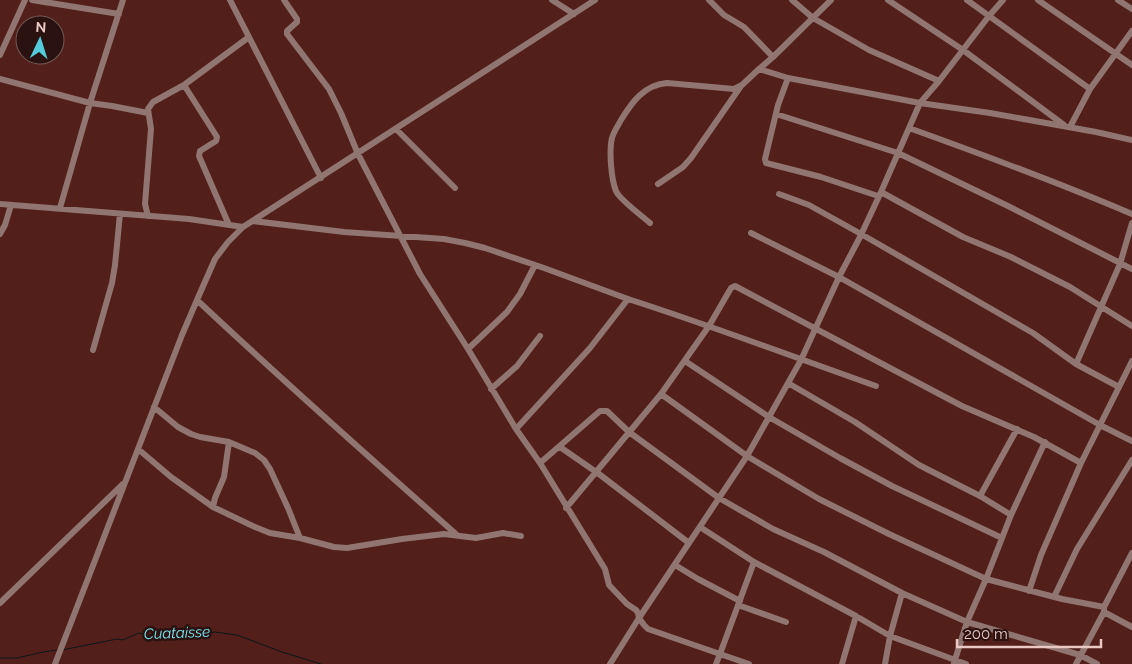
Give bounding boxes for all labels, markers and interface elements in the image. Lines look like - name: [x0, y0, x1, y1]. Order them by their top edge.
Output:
- north arrow: [15, 15, 65, 65]
- text: N: [35, 19, 47, 35]
- scale bar: [957, 616, 1101, 648]
- water label: Cuataisse: [144, 623, 210, 643]
- text: 200 m: [964, 625, 1008, 643]

